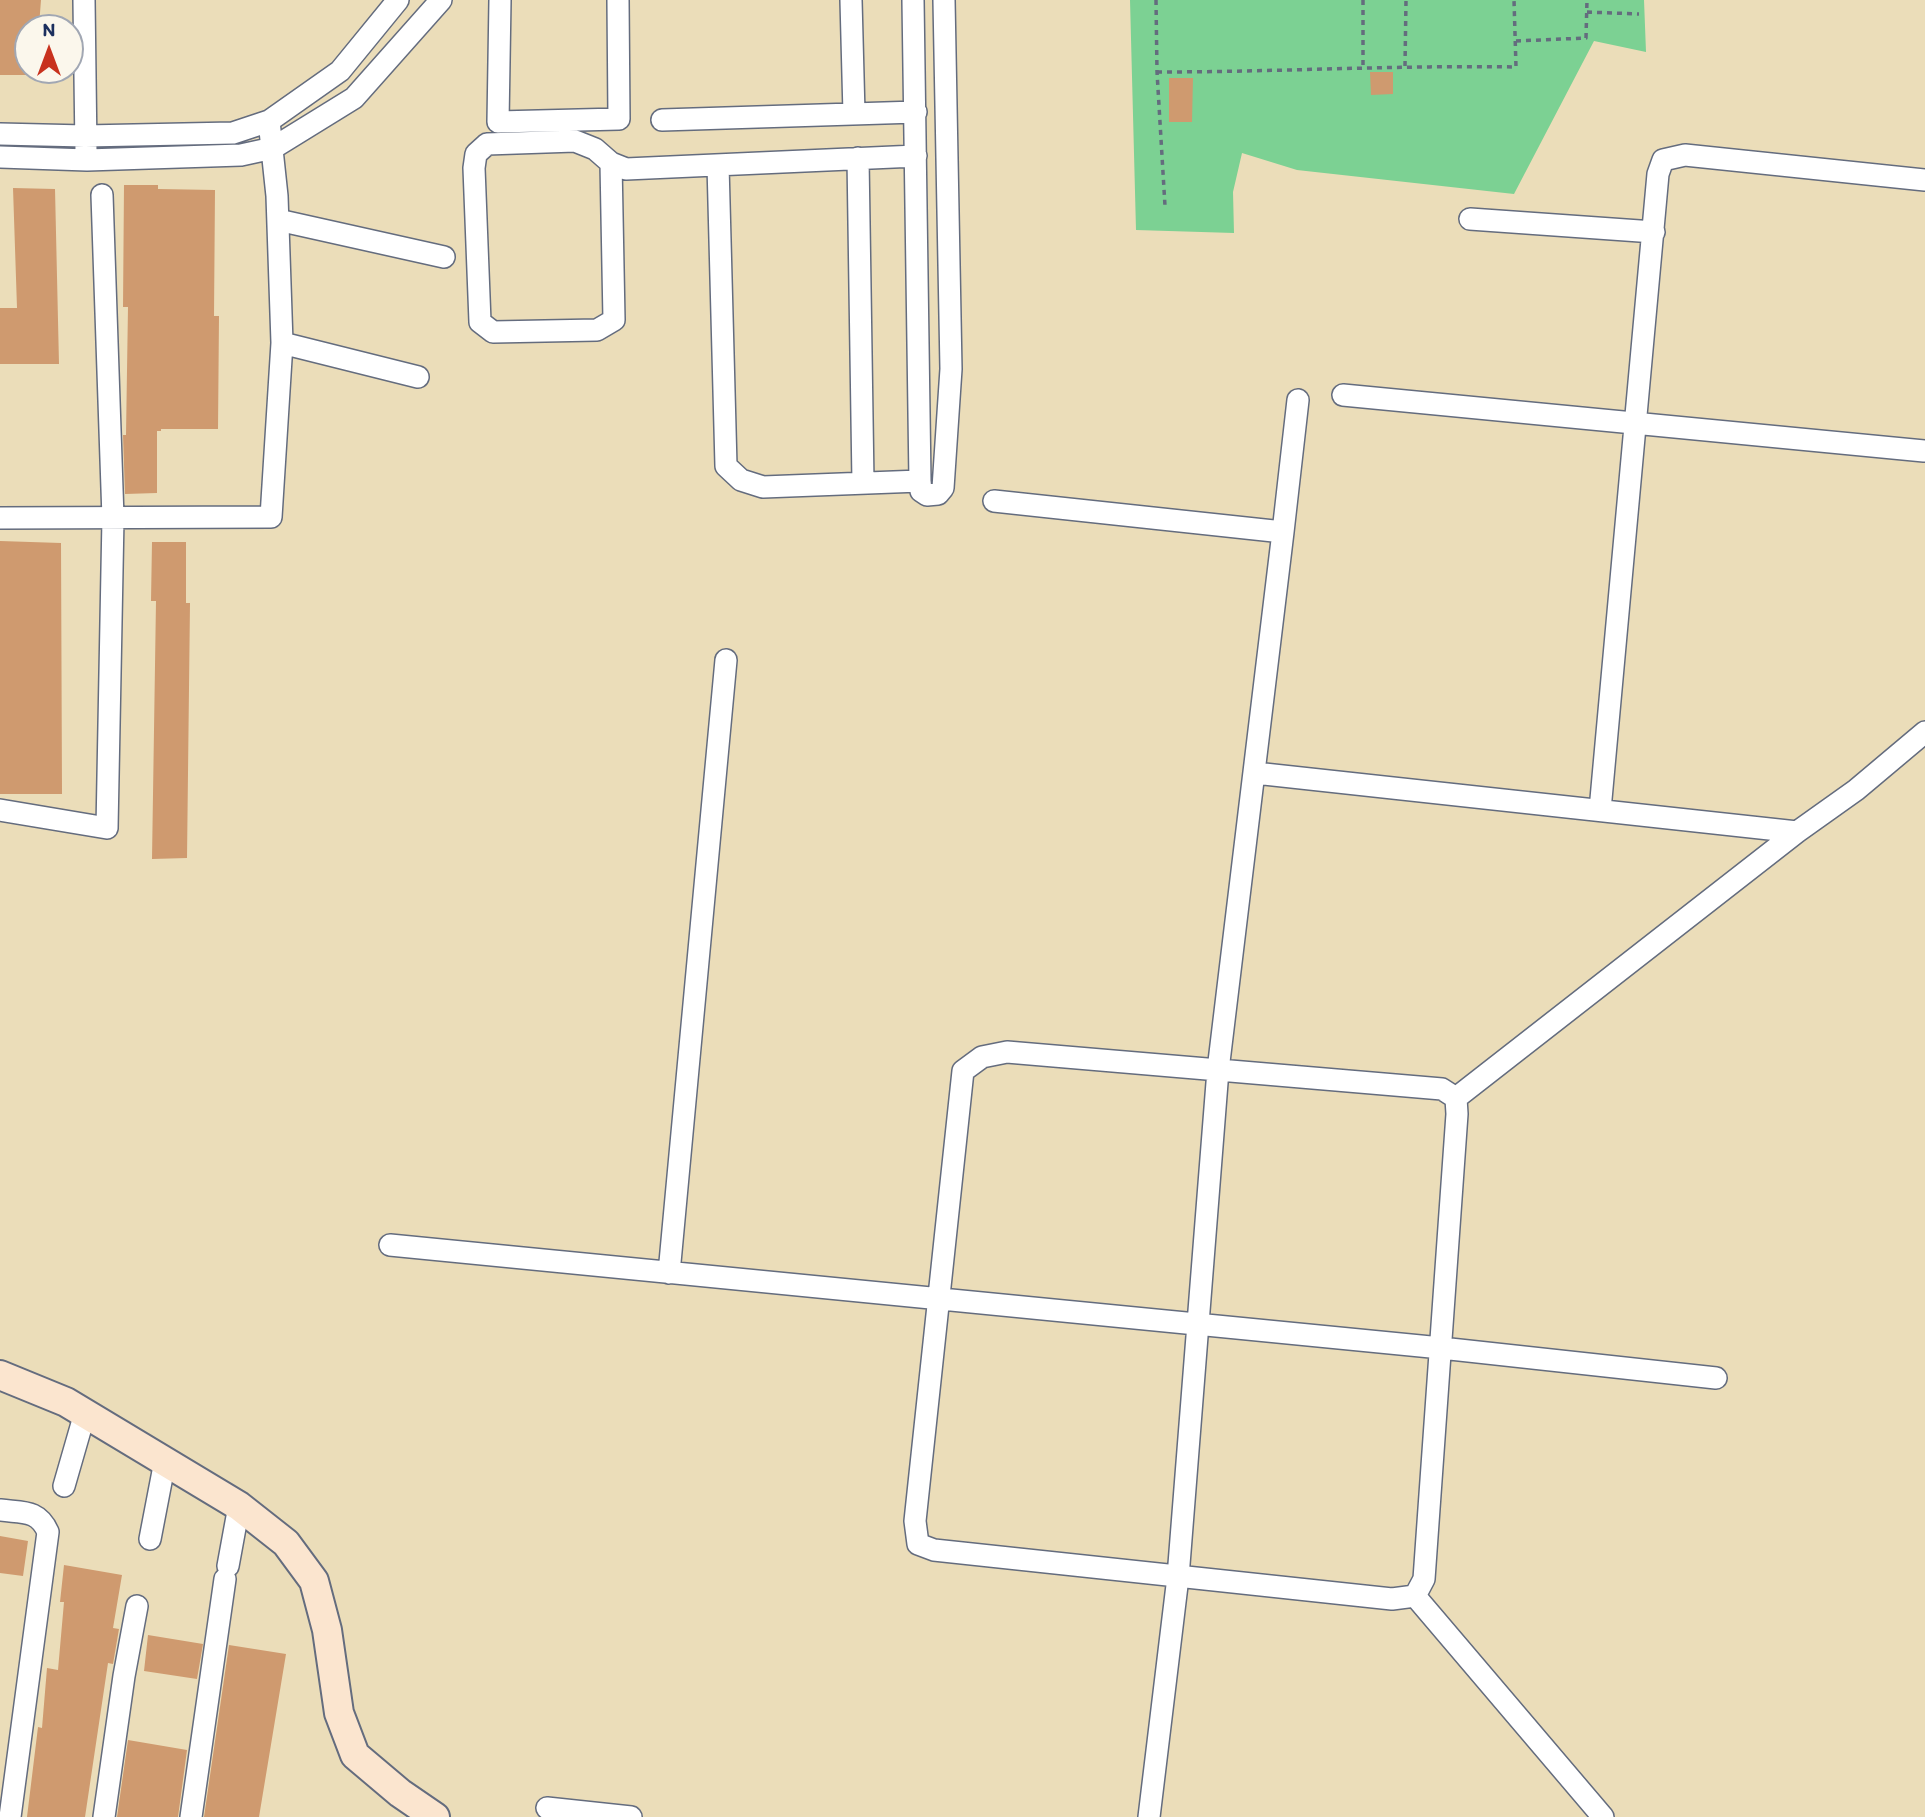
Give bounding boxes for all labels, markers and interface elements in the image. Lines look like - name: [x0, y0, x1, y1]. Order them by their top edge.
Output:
- north arrow: [14, 14, 84, 84]
- text: N: [43, 18, 55, 41]

